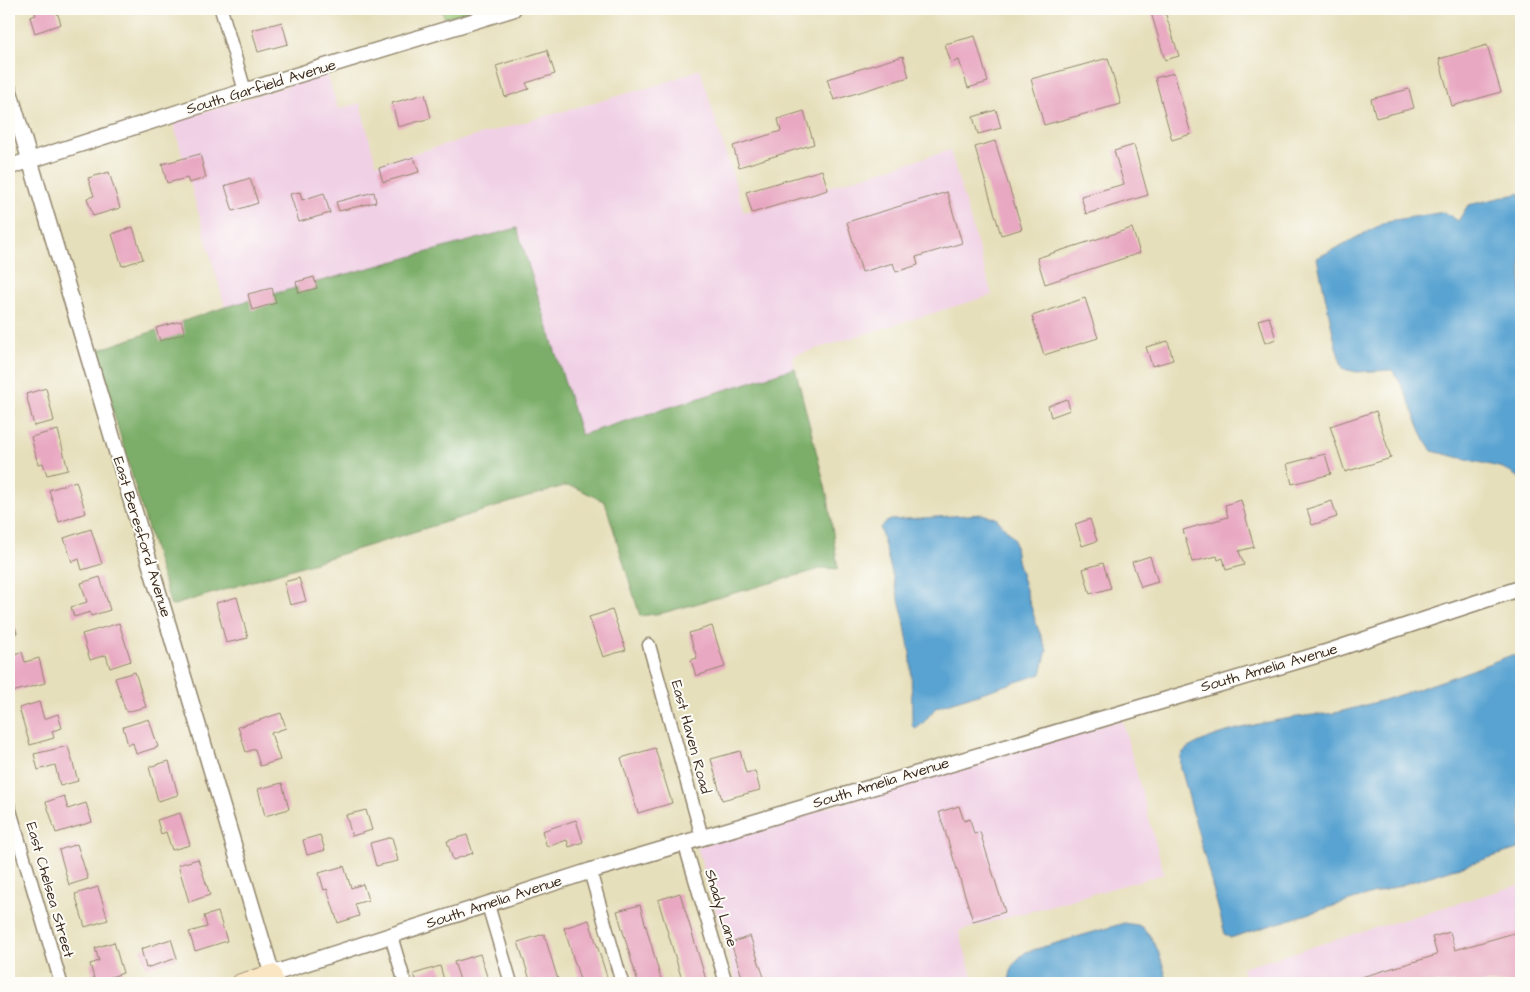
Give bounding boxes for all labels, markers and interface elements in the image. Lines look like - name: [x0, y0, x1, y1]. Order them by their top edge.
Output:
- street label: South Garfield Avenue: [184, 54, 338, 120]
- street label: East Beresford Avenue: [108, 454, 176, 620]
- street label: South Amelia Avenue: [1198, 638, 1340, 698]
- street label: East Haven Road: [666, 678, 716, 796]
- street label: South Amelia Avenue: [810, 752, 952, 814]
- street label: East Chelsea Street: [21, 820, 79, 960]
- street label: Shady Lane: [698, 867, 743, 950]
- street label: South Amelia Avenue: [423, 870, 565, 934]

